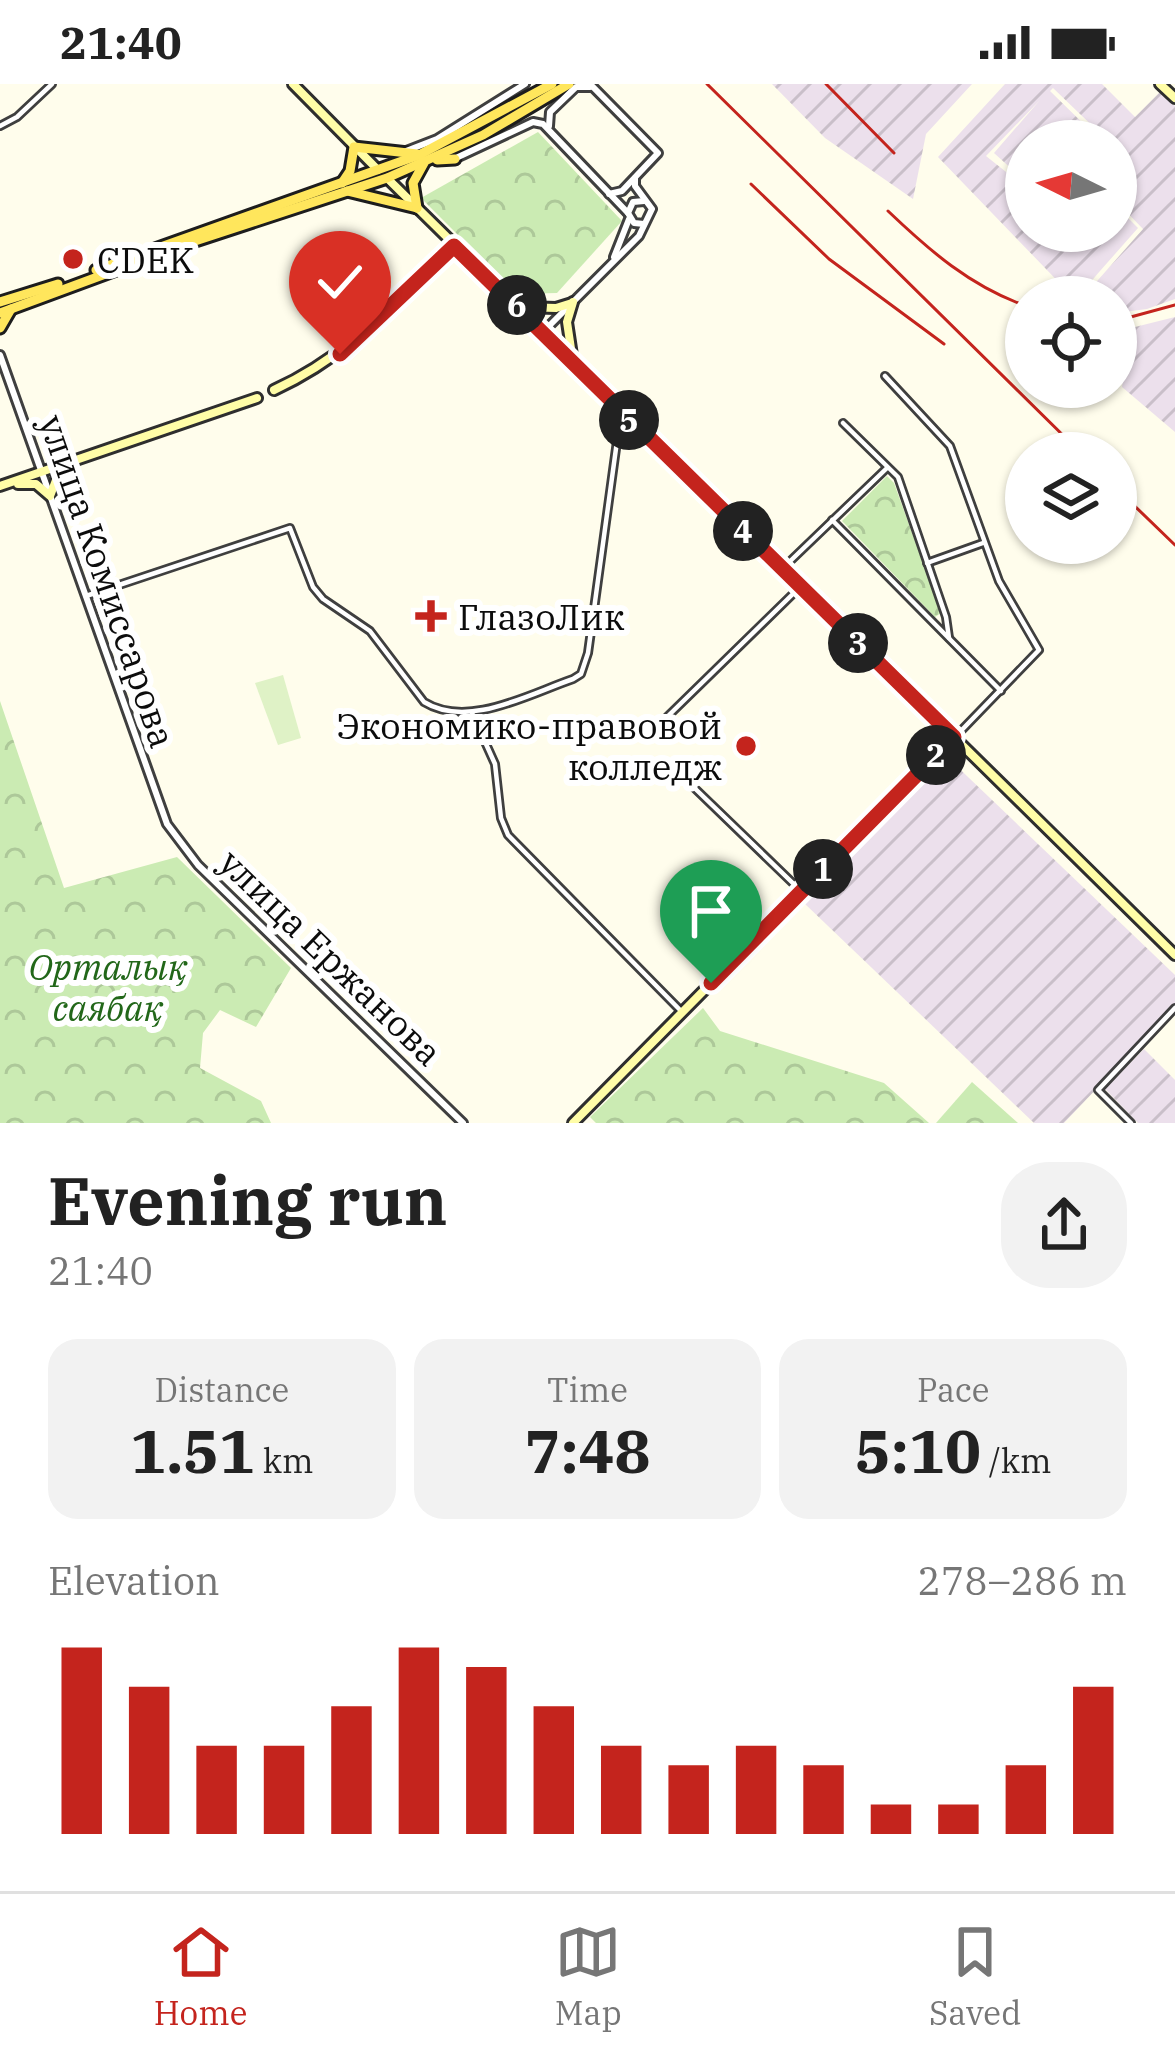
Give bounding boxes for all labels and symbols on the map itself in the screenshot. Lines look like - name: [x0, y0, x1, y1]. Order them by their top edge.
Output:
- north arrow: [1005, 120, 1137, 252]
- pin: [289, 231, 391, 354]
- place label: CDEK: [97, 236, 194, 283]
- marker: CDEK: [60, 246, 86, 272]
- pin: 6: [487, 275, 547, 335]
- pin: 5: [599, 390, 659, 450]
- street label: улица Комиссарова: [29, 408, 187, 754]
- pin: 4: [713, 501, 773, 561]
- place label: ГлазоЛик: [458, 593, 625, 640]
- marker: ГлазоЛик: [415, 600, 447, 632]
- pin: 3: [828, 613, 888, 673]
- place label: Экономико-правовой колледж: [336, 702, 722, 790]
- pin: 2: [906, 725, 966, 785]
- marker: Экономико-правовой колледж: [733, 733, 759, 759]
- street label: улица Ержанова: [210, 839, 452, 1075]
- pin: 1: [793, 839, 853, 899]
- pin: [660, 860, 762, 983]
- park label: Орталық саябақ: [29, 943, 188, 1031]

